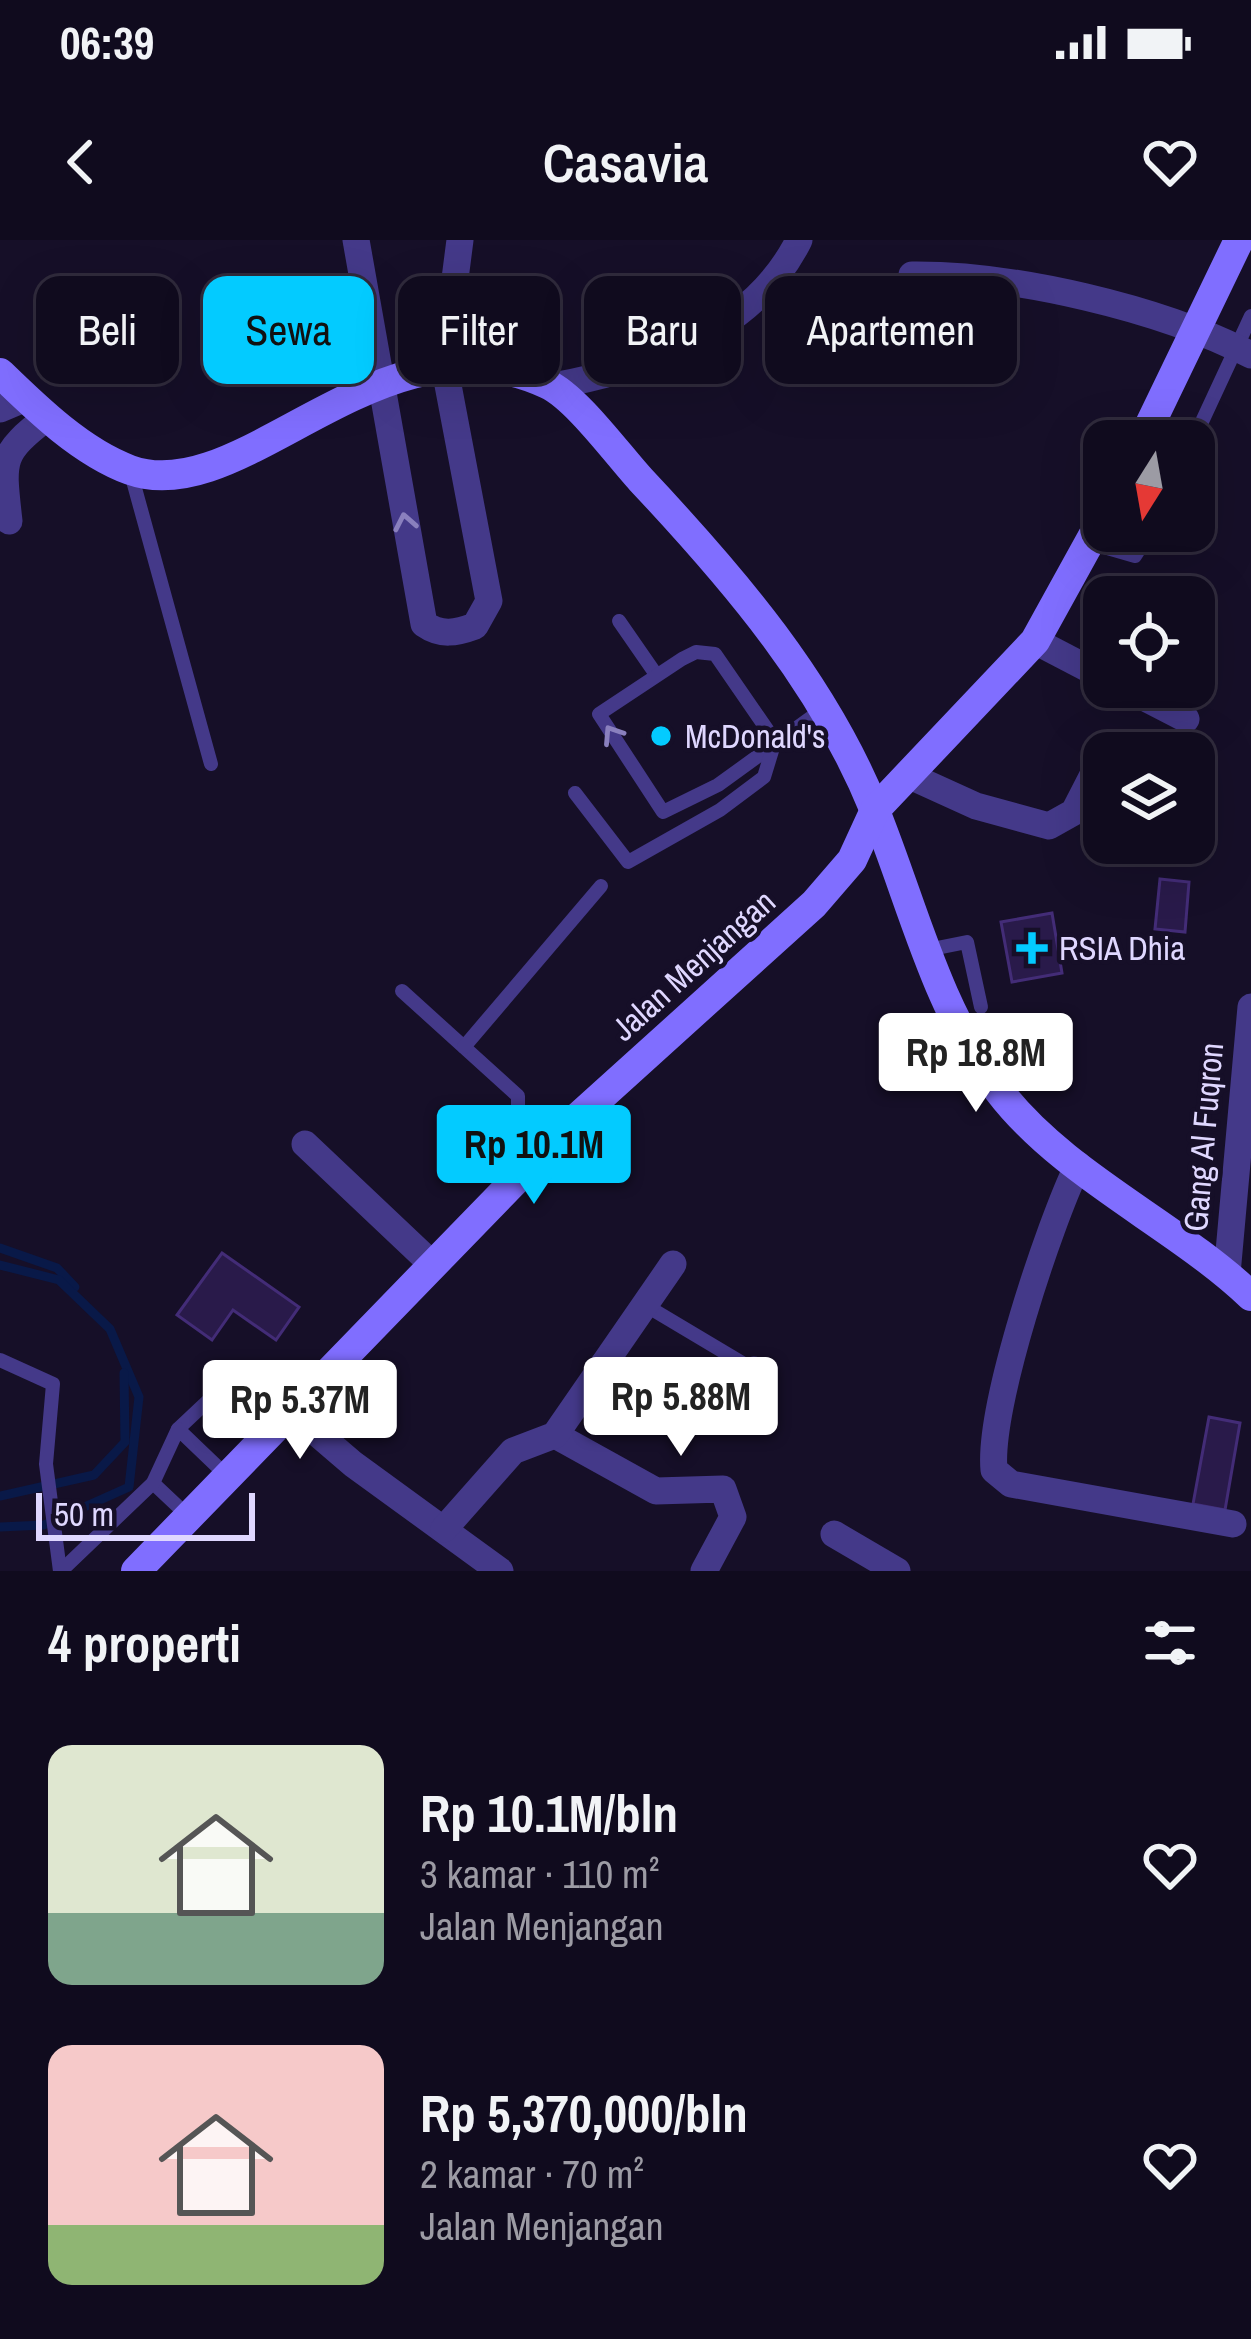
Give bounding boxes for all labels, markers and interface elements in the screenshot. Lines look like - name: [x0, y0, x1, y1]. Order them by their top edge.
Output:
- text: 06:39: [60, 12, 154, 73]
- text: Casavia: [543, 126, 708, 199]
- icon: back: [48, 129, 114, 195]
- icon: heart: [1137, 129, 1203, 195]
- chip: Beli: [36, 276, 179, 384]
- chip: Sewa: [203, 276, 374, 384]
- chip: Filter: [398, 276, 560, 384]
- chip: Baru: [584, 276, 741, 384]
- chip: Apartemen: [765, 276, 1017, 384]
- north arrow: [1083, 420, 1215, 552]
- map controls: [1083, 420, 1215, 864]
- one-way arrow: [393, 512, 418, 532]
- button: locate: [1083, 576, 1215, 708]
- place label: McDonald's: [685, 714, 826, 758]
- marker: McDonald's: [648, 723, 674, 749]
- one-way arrow: [604, 726, 626, 748]
- button: layers: [1083, 732, 1215, 864]
- street label: Jalan Menjangan: [602, 880, 784, 1050]
- place label: RSIA Dhia: [1059, 926, 1185, 970]
- marker: RSIA Dhia: [1016, 932, 1048, 964]
- pin: Rp 18.8M: [852, 1013, 1100, 1115]
- text: Rp 18.8M: [906, 1026, 1046, 1078]
- street label: Gang Al Fuqron: [1173, 1041, 1233, 1233]
- pin: Rp 10.1M: [410, 1105, 658, 1207]
- text: Rp 10.1M: [464, 1118, 604, 1170]
- pin: Rp 5.88M: [557, 1357, 805, 1459]
- pin: Rp 5.37M: [176, 1360, 424, 1462]
- text: Rp 5.88M: [611, 1370, 751, 1422]
- text: Rp 5.37M: [230, 1373, 370, 1425]
- scale bar: [36, 1487, 255, 1540]
- text: 50 m: [54, 1492, 114, 1536]
- text: 4 properti: [48, 1609, 241, 1678]
- icon: filters: [1137, 1610, 1203, 1676]
- text: Rp 10.1M/bln: [420, 1779, 678, 1848]
- icon: home: [144, 1793, 288, 1937]
- icon: heart: [1137, 1832, 1203, 1898]
- text: 3 kamar · 110 m²: [420, 1848, 659, 1900]
- text: Jalan Menjangan: [420, 1900, 664, 1952]
- text: Rp 5,370,000/bln: [420, 2079, 748, 2148]
- icon: home: [144, 2093, 288, 2237]
- icon: heart: [1137, 2132, 1203, 2198]
- text: 2 kamar · 70 m²: [420, 2148, 644, 2200]
- text: Jalan Menjangan: [420, 2200, 664, 2252]

